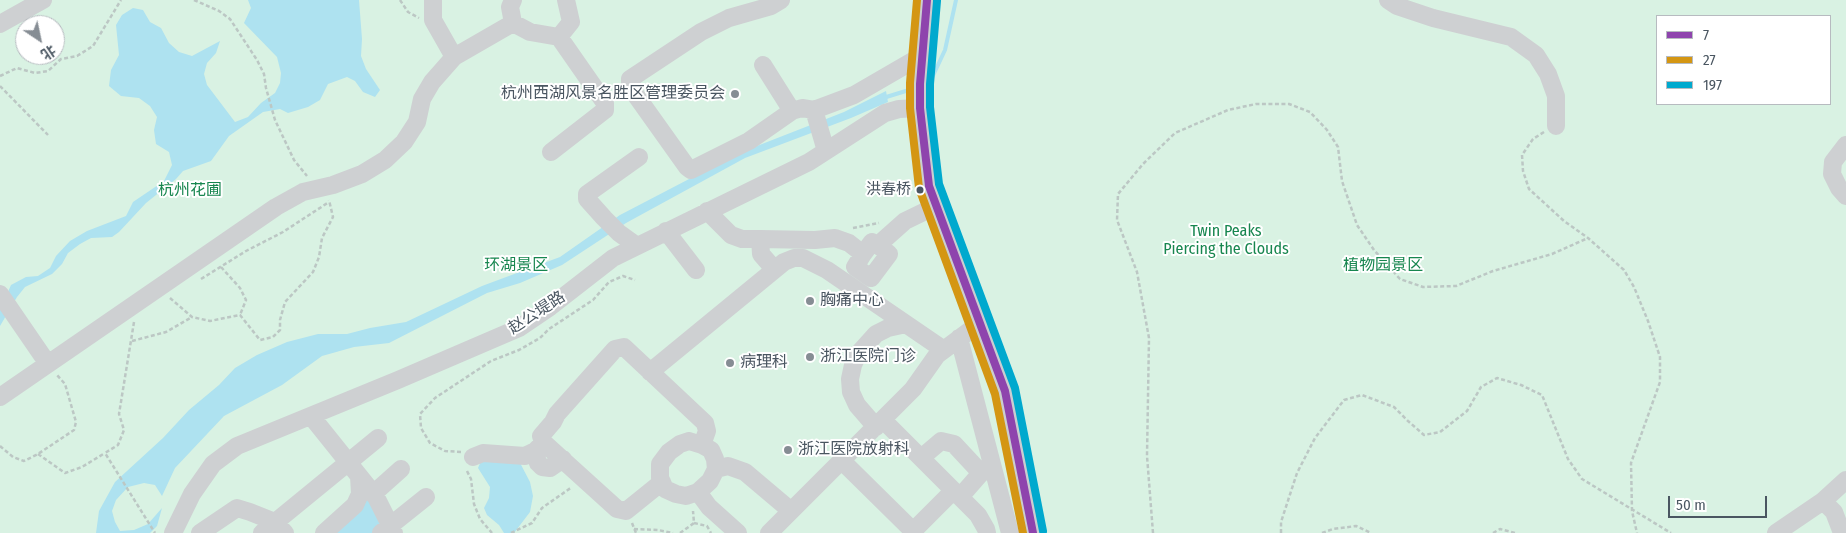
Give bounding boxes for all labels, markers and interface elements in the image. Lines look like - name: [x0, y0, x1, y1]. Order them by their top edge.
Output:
- north arrow: [15, 15, 65, 65]
- legend: [1656, 15, 1831, 105]
- text: 7: [1703, 26, 1709, 44]
- text: 北: [38, 41, 59, 63]
- text: 27: [1703, 51, 1716, 69]
- text: 197: [1703, 76, 1722, 94]
- place label: 杭州西湖风景名胜区管理委员会: [501, 84, 725, 104]
- marker: 杭州西湖风景名胜区管理委员会: [729, 88, 741, 100]
- park label: 杭州花圃: [158, 181, 222, 201]
- place label: 洪春桥: [866, 181, 911, 199]
- marker: 洪春桥: [915, 185, 925, 195]
- park label: Twin Peaks Piercing the Clouds: [1163, 222, 1289, 260]
- park label: 环湖景区: [484, 256, 548, 276]
- park label: 植物园景区: [1343, 256, 1423, 276]
- street label: 赵公堤路: [505, 288, 569, 338]
- place label: 胸痛中心: [820, 291, 884, 311]
- marker: 胸痛中心: [804, 295, 816, 307]
- place label: 浙江医院门诊: [820, 347, 916, 367]
- marker: 浙江医院门诊: [804, 351, 816, 363]
- place label: 病理科: [740, 353, 788, 373]
- marker: 病理科: [724, 357, 736, 369]
- place label: 浙江医院放射科: [798, 440, 910, 460]
- marker: 浙江医院放射科: [782, 444, 794, 456]
- scale bar: [1671, 486, 1770, 518]
- text: 50 m: [1676, 496, 1706, 514]

